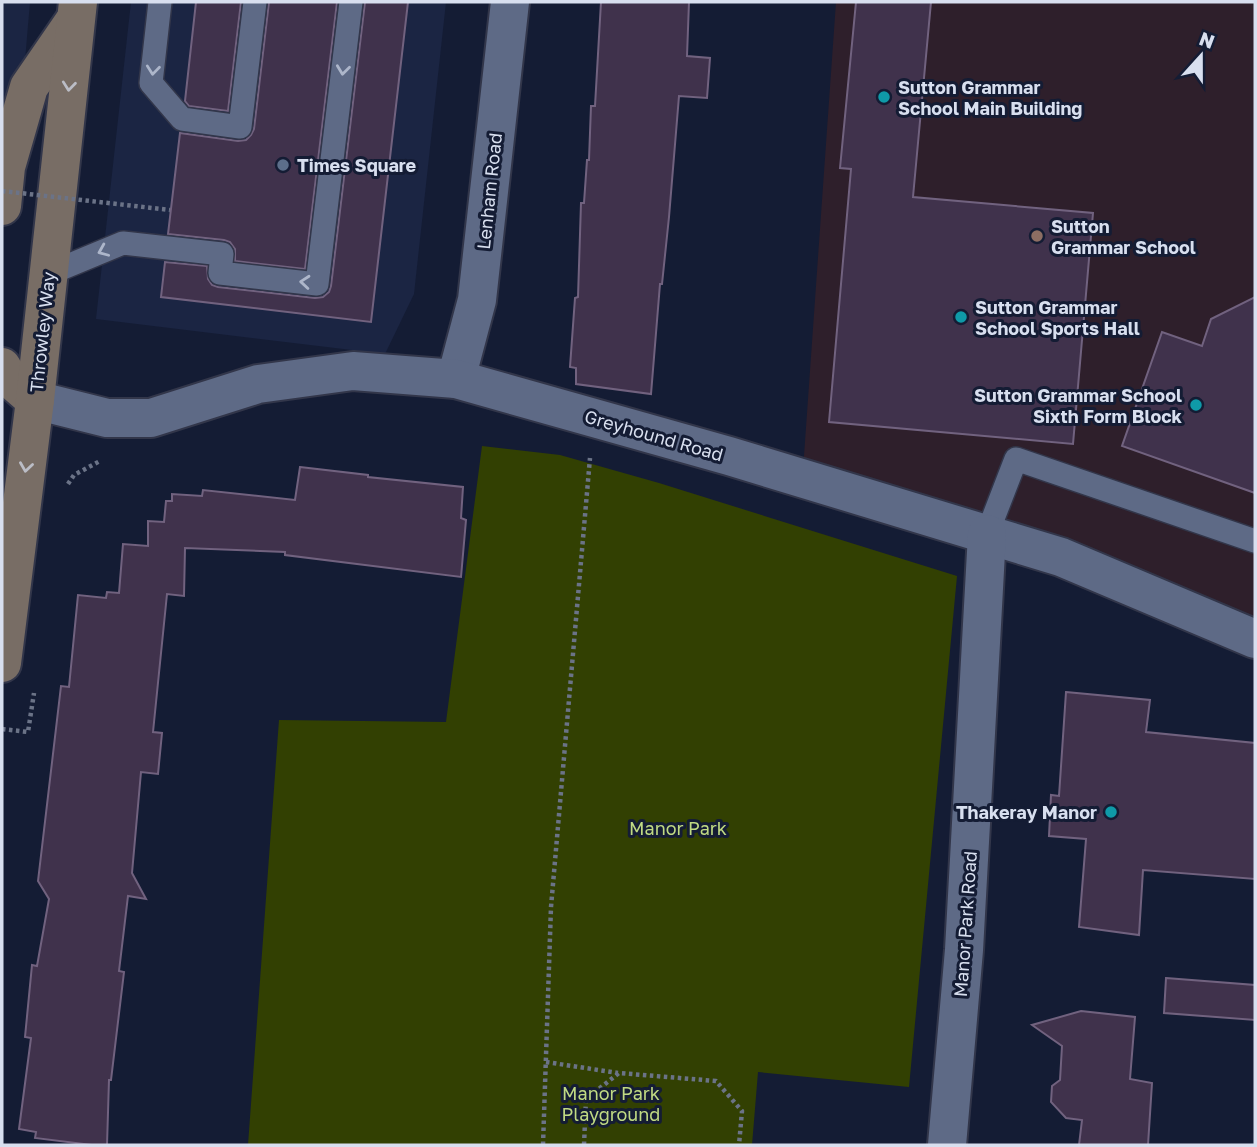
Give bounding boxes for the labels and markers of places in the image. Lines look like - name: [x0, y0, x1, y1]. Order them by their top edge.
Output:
- place label: Sutton Grammar School Main Building: [898, 76, 1082, 119]
- marker: Sutton Grammar School Main Building: [876, 89, 892, 105]
- place label: Times Square: [297, 154, 417, 176]
- marker: Times Square: [275, 157, 291, 173]
- place label: Sutton Grammar School: [1051, 215, 1196, 258]
- marker: Sutton Grammar School: [1029, 228, 1045, 244]
- place label: Sutton Grammar School Sports Hall: [975, 296, 1140, 339]
- marker: Sutton Grammar School Sports Hall: [953, 309, 969, 325]
- place label: Sutton Grammar School Sixth Form Block: [974, 384, 1183, 427]
- marker: Sutton Grammar School Sixth Form Block: [1188, 397, 1204, 413]
- place label: Thakeray Manor: [956, 801, 1097, 823]
- marker: Thakeray Manor: [1103, 804, 1119, 820]

